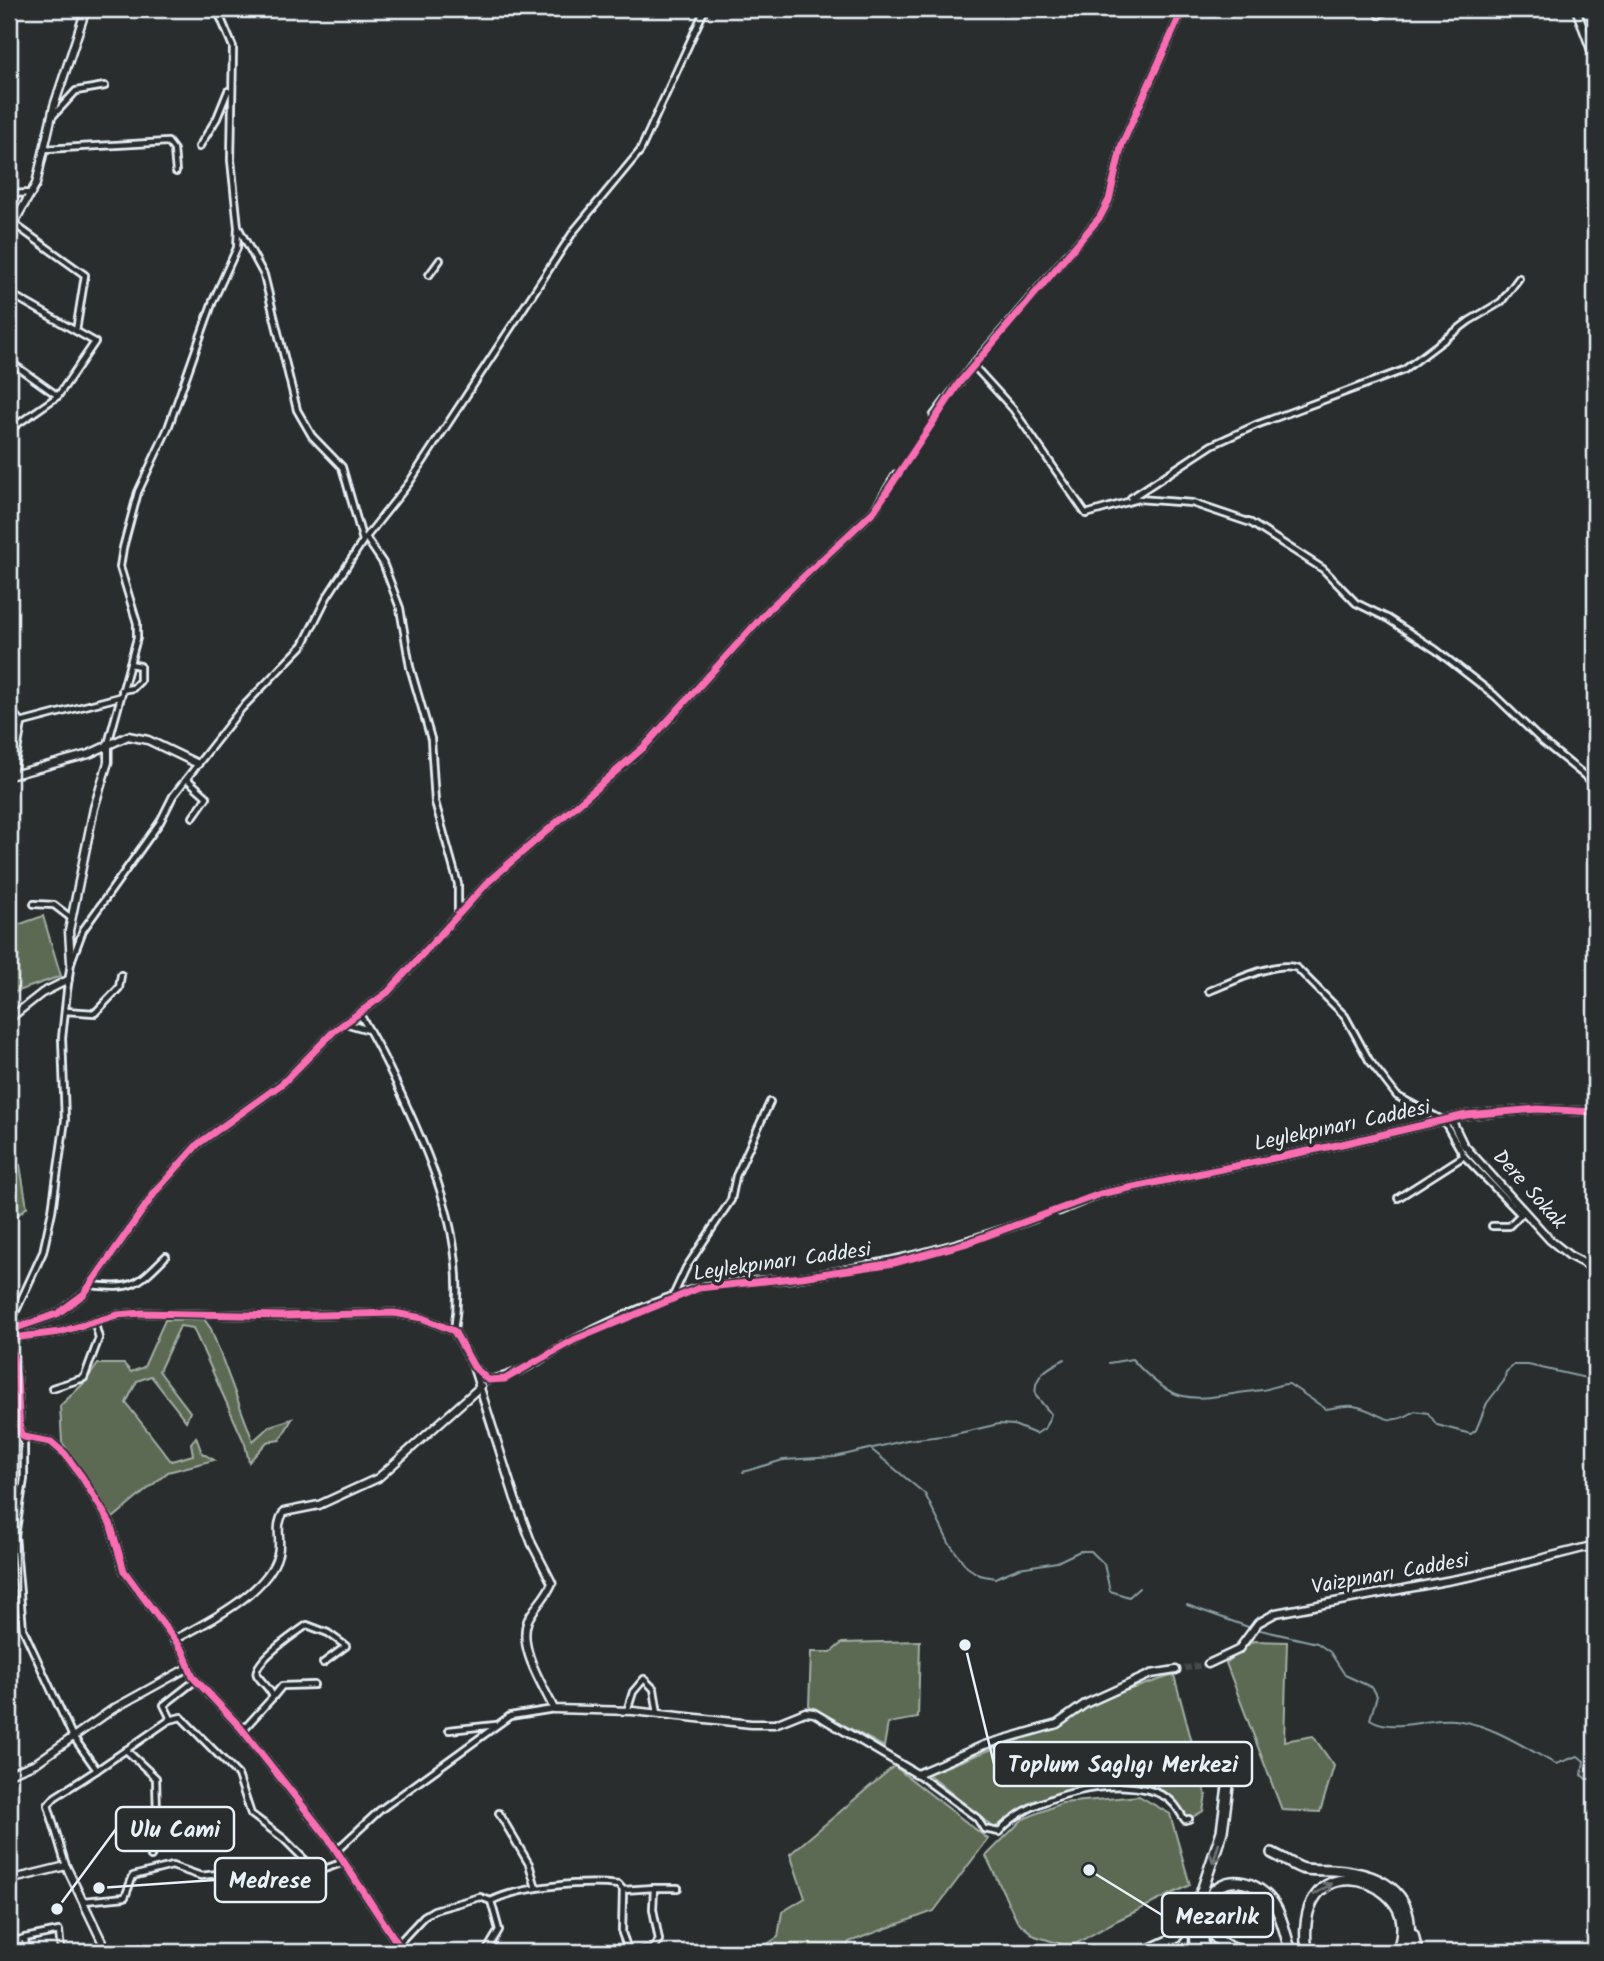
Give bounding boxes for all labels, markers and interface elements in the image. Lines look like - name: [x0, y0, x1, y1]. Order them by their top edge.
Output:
- street label: Leylekpınarı Caddesi: [1251, 1091, 1434, 1161]
- street label: Dere Sokak: [1484, 1143, 1574, 1238]
- street label: Leylekpınarı Caddesi: [691, 1234, 874, 1291]
- street label: Vaizpınarı Caddesi: [1309, 1544, 1473, 1605]
- callout: Toplum Saglıgı Merkezi: [994, 1742, 1252, 1786]
- text: Toplum Saglıgı Merkezi: [1008, 1748, 1239, 1784]
- callout: Ulu Cami: [116, 1807, 234, 1851]
- text: Ulu Cami: [130, 1813, 221, 1849]
- one-way arrow: [1209, 1841, 1221, 1863]
- callout: Medrese: [215, 1858, 326, 1902]
- text: Medrese: [229, 1864, 311, 1900]
- one-way arrow: [1313, 1882, 1332, 1897]
- callout: Mezarlık: [1162, 1893, 1273, 1937]
- text: Mezarlık: [1175, 1900, 1259, 1936]

